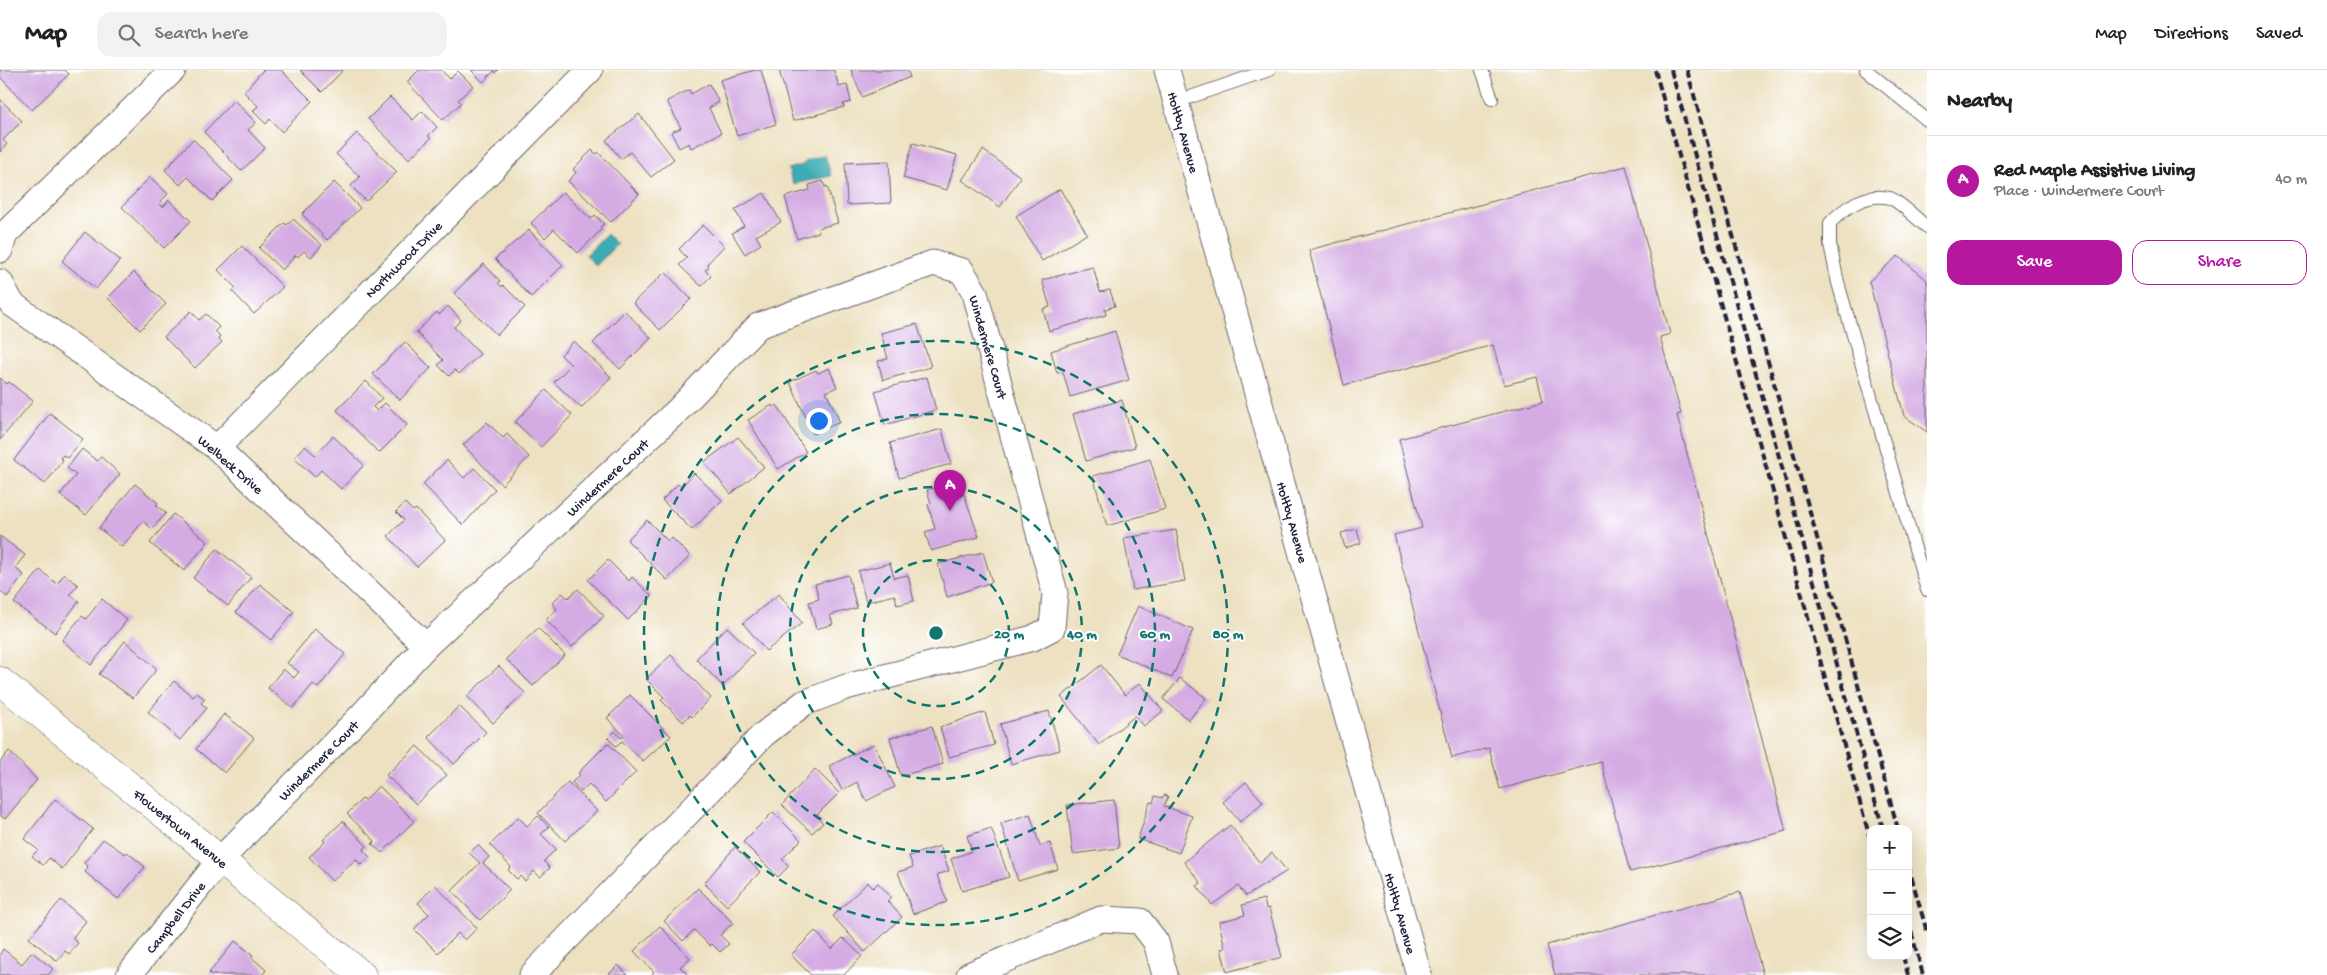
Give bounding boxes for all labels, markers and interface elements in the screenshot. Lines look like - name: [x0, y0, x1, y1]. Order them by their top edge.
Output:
- search box: [97, 12, 447, 57]
- text: Map: [25, 20, 67, 49]
- icon: search: [115, 21, 143, 49]
- text: Search here: [155, 23, 248, 46]
- text: Map: [2095, 24, 2127, 45]
- text: Directions: [2155, 24, 2228, 45]
- text: Saved: [2256, 24, 2302, 45]
- street label: Holtby Avenue: [1162, 90, 1202, 176]
- text: Nearby: [1947, 90, 2012, 115]
- text: Red Maple Assistive Living: [1994, 160, 2195, 183]
- text: A: [1958, 171, 1968, 190]
- text: 40 m: [2275, 171, 2307, 190]
- text: Place · Windermere Court: [1994, 183, 2164, 202]
- street label: Northwood Drive: [363, 218, 447, 303]
- button: Save: [1947, 240, 2122, 285]
- button: Share: [2132, 240, 2307, 285]
- street label: Windermere Court: [964, 294, 1010, 403]
- your location: [806, 408, 832, 434]
- street label: Welbeck Drive: [193, 433, 266, 500]
- street label: Windermere Court: [564, 435, 654, 521]
- pin: A: [934, 470, 966, 511]
- street label: Holtby Avenue: [1271, 480, 1311, 566]
- centre of rings: [927, 624, 945, 642]
- text: 20 m: [994, 626, 1024, 644]
- text: 40 m: [1066, 626, 1097, 644]
- text: 60 m: [1140, 626, 1171, 644]
- text: 80 m: [1213, 626, 1244, 644]
- street label: Windermere Court: [276, 717, 364, 806]
- street label: Flowertown Avenue: [128, 786, 231, 874]
- map controls: [1867, 825, 1912, 960]
- button: +: [1867, 825, 1912, 870]
- button: −: [1867, 870, 1912, 915]
- street label: Holtby Avenue: [1379, 871, 1419, 957]
- street label: Campbell Drive: [144, 878, 211, 958]
- button: layers: [1867, 915, 1912, 960]

